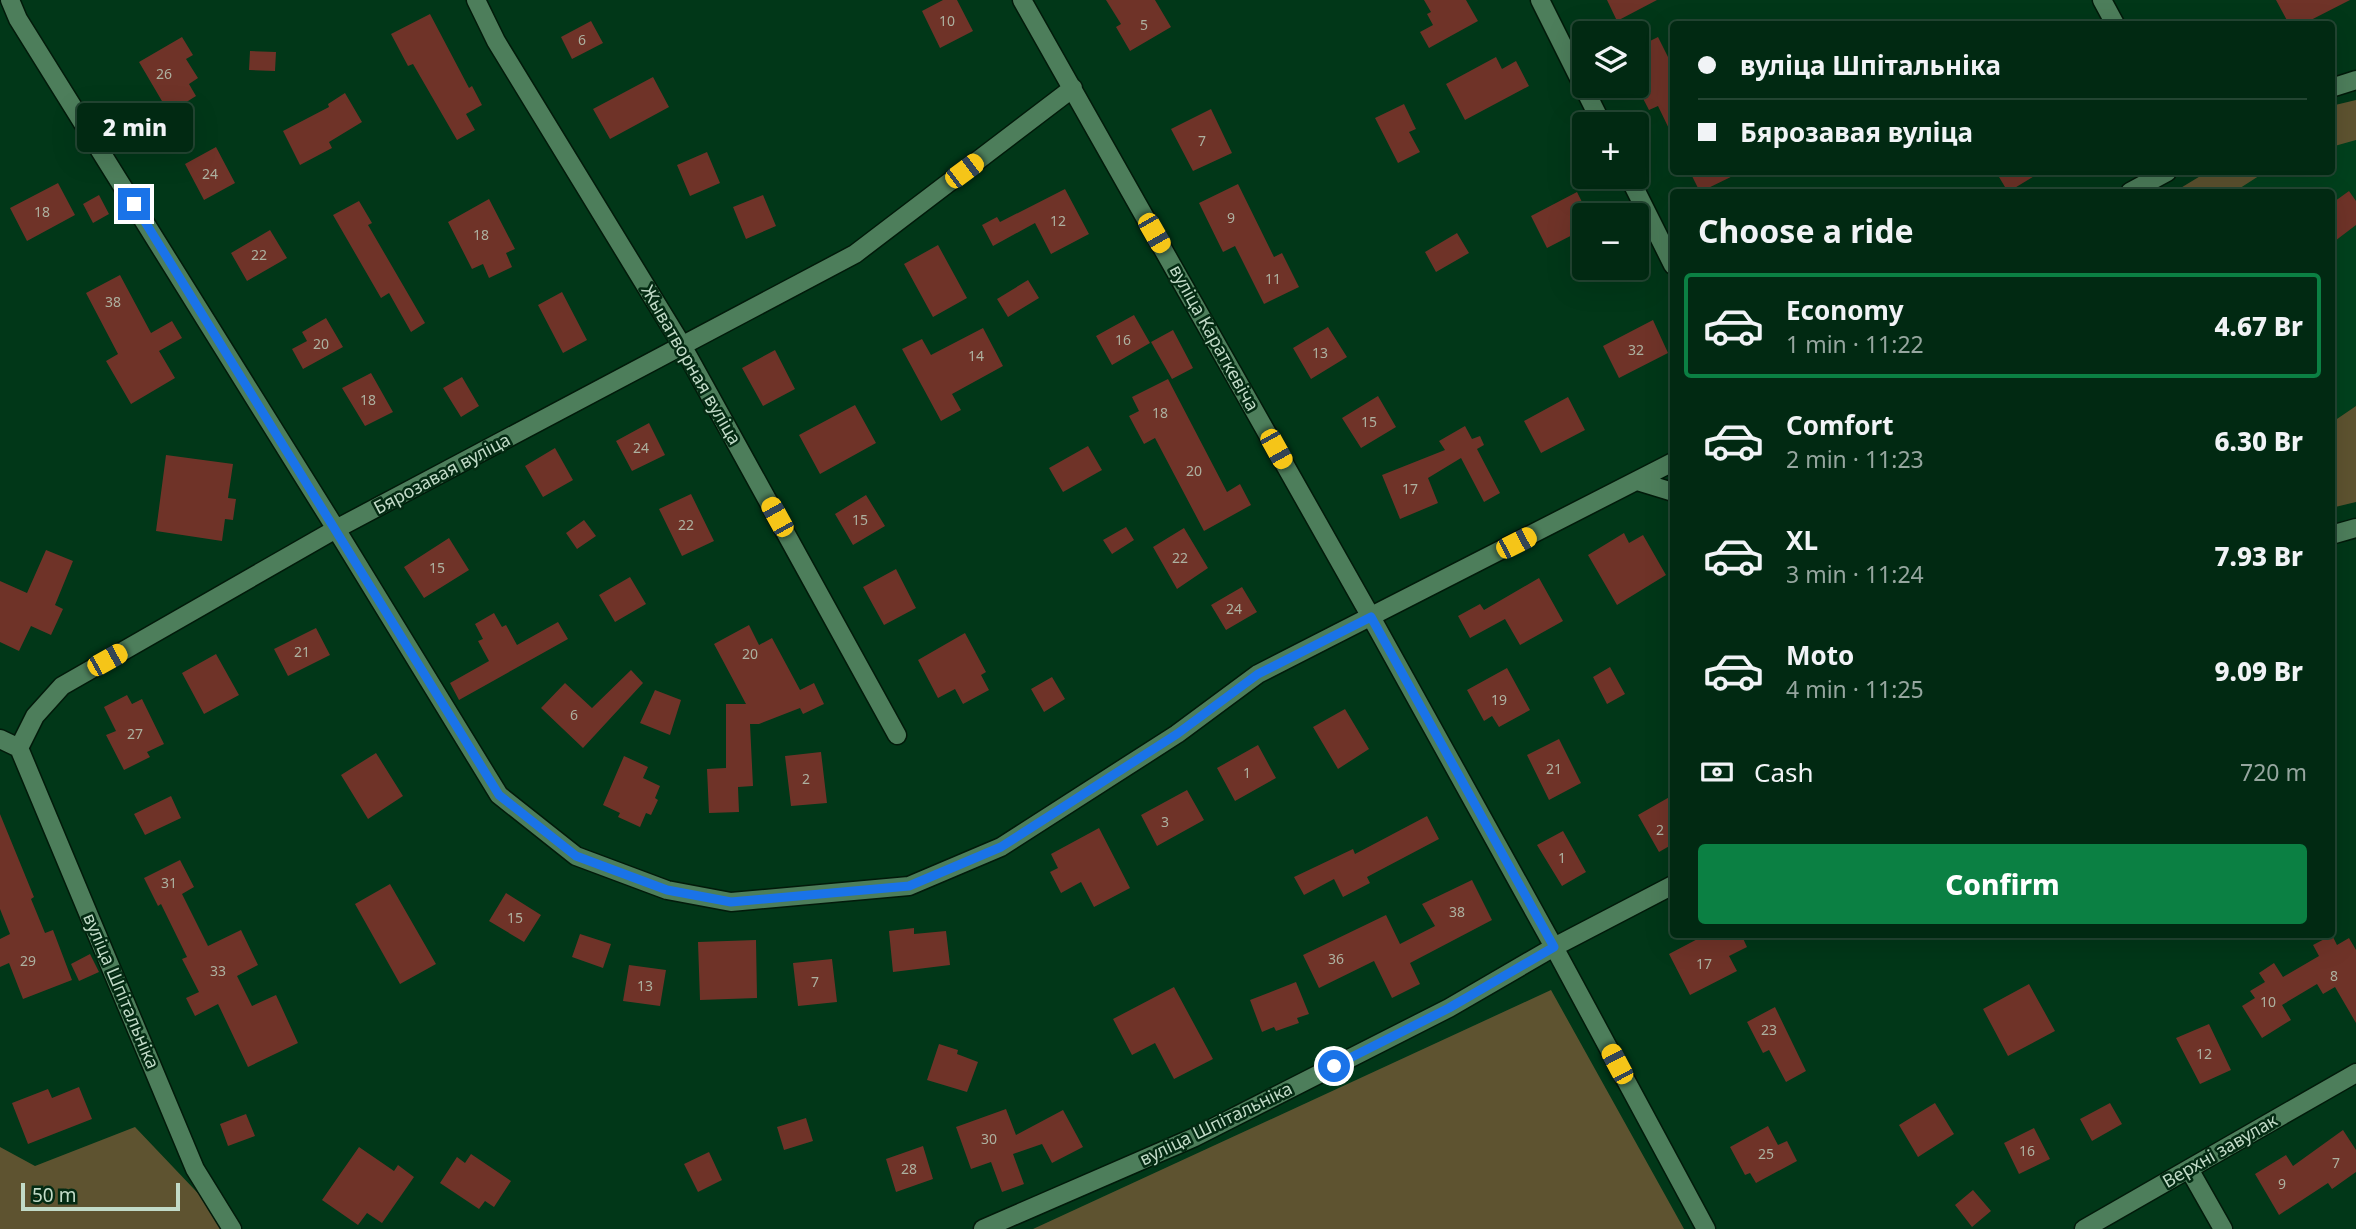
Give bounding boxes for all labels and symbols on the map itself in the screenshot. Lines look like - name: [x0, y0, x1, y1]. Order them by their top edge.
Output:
- house number: 10: [939, 11, 955, 30]
- house number: 5: [1140, 15, 1148, 34]
- house number: 6: [578, 30, 586, 49]
- house number: 26: [156, 64, 172, 83]
- callout: 2 min: [76, 102, 192, 152]
- house number: 7: [1198, 131, 1206, 150]
- car: [941, 150, 988, 192]
- house number: 24: [202, 164, 218, 183]
- route end: [118, 188, 150, 220]
- house number: 18: [34, 202, 50, 221]
- house number: 9: [1227, 208, 1235, 227]
- car: [1135, 210, 1174, 256]
- house number: 12: [1050, 211, 1066, 230]
- house number: 18: [473, 225, 489, 244]
- house number: 22: [251, 245, 267, 264]
- street label: вуліца Караткевіча: [1165, 260, 1265, 415]
- house number: 11: [1265, 269, 1281, 288]
- street label: Жыватворная вуліца: [636, 280, 747, 449]
- house number: 38: [105, 292, 121, 311]
- house number: 16: [1115, 330, 1131, 349]
- house number: 20: [313, 334, 329, 353]
- house number: 32: [1628, 340, 1644, 359]
- house number: 13: [1312, 343, 1328, 362]
- house number: 14: [968, 346, 984, 365]
- house number: 18: [360, 390, 376, 409]
- house number: 18: [1152, 403, 1168, 422]
- house number: 15: [1361, 412, 1377, 431]
- car: [1257, 426, 1296, 472]
- street label: Бярозавая вуліца: [369, 427, 514, 519]
- house number: 24: [633, 438, 649, 457]
- house number: 20: [1186, 461, 1202, 480]
- house number: 17: [1402, 479, 1418, 498]
- car: [758, 494, 797, 540]
- house number: 15: [852, 510, 868, 529]
- house number: 22: [678, 515, 694, 534]
- car: [1493, 524, 1540, 562]
- house number: 22: [1172, 548, 1188, 567]
- house number: 15: [429, 558, 445, 577]
- house number: 24: [1226, 599, 1242, 618]
- car: [84, 641, 131, 679]
- house number: 21: [294, 642, 310, 661]
- house number: 20: [742, 644, 758, 663]
- house number: 19: [1491, 690, 1507, 709]
- house number: 6: [570, 705, 578, 724]
- house number: 27: [127, 724, 143, 743]
- house number: 21: [1546, 759, 1562, 778]
- house number: 1: [1243, 763, 1251, 782]
- house number: 2: [802, 769, 810, 788]
- house number: 3: [1161, 812, 1169, 831]
- house number: 2: [1656, 820, 1664, 839]
- house number: 1: [1558, 848, 1566, 867]
- house number: 31: [161, 873, 177, 892]
- house number: 38: [1449, 902, 1465, 921]
- house number: 15: [507, 908, 523, 927]
- street label: вуліца Шпітальніка: [78, 909, 166, 1072]
- house number: 36: [1328, 949, 1344, 968]
- house number: 29: [20, 951, 36, 970]
- house number: 17: [1696, 954, 1712, 973]
- house number: 33: [210, 961, 226, 980]
- house number: 8: [2330, 966, 2338, 985]
- house number: 7: [811, 972, 819, 991]
- house number: 13: [637, 976, 653, 995]
- house number: 10: [2260, 992, 2276, 1011]
- house number: 23: [1761, 1020, 1777, 1039]
- car: [1598, 1041, 1637, 1087]
- house number: 12: [2196, 1044, 2212, 1063]
- route start: [1318, 1050, 1350, 1082]
- street label: вуліца Шпітальніка: [1135, 1076, 1296, 1170]
- street label: Верхні завулак: [2158, 1107, 2282, 1193]
- house number: 30: [981, 1129, 997, 1148]
- house number: 16: [2019, 1141, 2035, 1160]
- house number: 25: [1758, 1144, 1774, 1163]
- house number: 7: [2332, 1153, 2340, 1172]
- house number: 28: [901, 1159, 917, 1178]
- house number: 9: [2278, 1174, 2286, 1193]
- scale bar: [21, 1180, 180, 1212]

